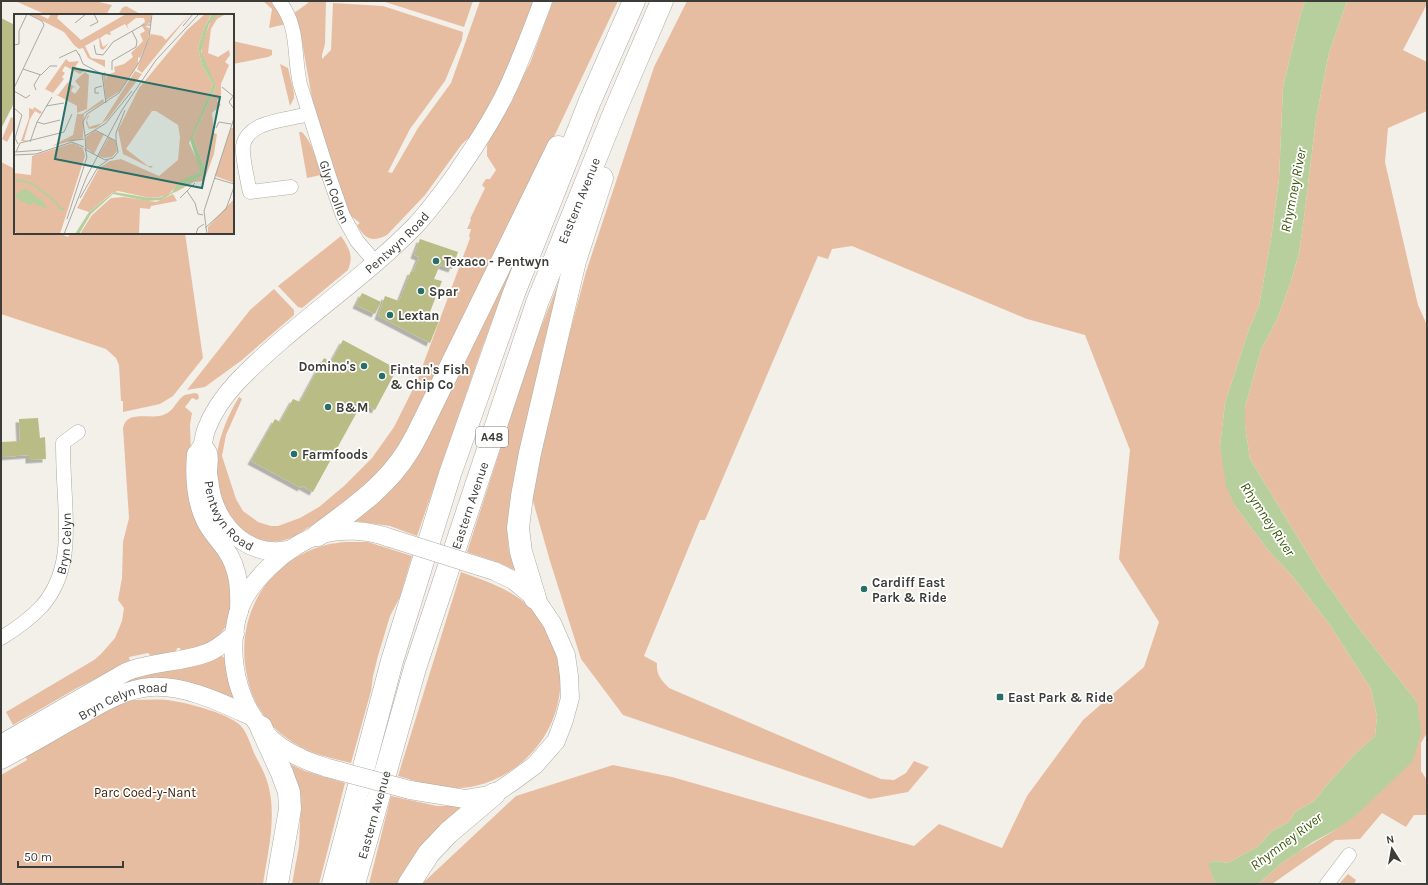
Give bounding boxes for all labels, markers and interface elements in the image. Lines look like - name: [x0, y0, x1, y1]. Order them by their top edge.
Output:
- inset map: [14, 14, 234, 234]
- water label: Rhymney River: [1277, 145, 1310, 234]
- street label: Eastern Avenue: [555, 155, 603, 246]
- street label: Glyn Collen: [316, 158, 353, 226]
- street label: Pentwyn Road: [362, 209, 432, 277]
- place label: Texaco - Pentwyn: [444, 254, 549, 269]
- marker: Texaco - Pentwyn: [431, 256, 441, 266]
- place label: Spar: [429, 284, 459, 299]
- marker: Spar: [416, 286, 426, 296]
- place label: Lextan: [398, 308, 439, 323]
- marker: Lextan: [385, 310, 395, 320]
- place label: Domino's: [298, 359, 356, 374]
- marker: Domino's: [359, 361, 369, 371]
- place label: Fintan's Fish & Chip Co: [390, 362, 469, 392]
- marker: Fintan's Fish & Chip Co: [377, 371, 387, 381]
- place label: B&M: [336, 400, 368, 415]
- marker: B&M: [323, 402, 333, 412]
- road number: A48: [476, 427, 508, 447]
- place label: Farmfoods: [302, 447, 368, 462]
- marker: Farmfoods: [289, 449, 299, 459]
- street label: Eastern Avenue: [448, 459, 492, 551]
- water label: Rhymney River: [1237, 479, 1299, 560]
- street label: Pentwyn Road: [201, 480, 256, 554]
- street label: Bryn Celyn: [53, 512, 74, 576]
- place label: Cardiff East Park & Ride: [872, 575, 947, 605]
- marker: Cardiff East Park & Ride: [859, 584, 869, 594]
- street label: Bryn Celyn Road: [75, 680, 168, 723]
- place label: East Park & Ride: [1008, 690, 1113, 705]
- marker: East Park & Ride: [995, 692, 1005, 702]
- street label: Eastern Avenue: [354, 769, 394, 861]
- park label: Parc Coed-y-Nant: [94, 785, 196, 800]
- water label: Rhymney River: [1247, 808, 1327, 874]
- north arrow: [1372, 829, 1412, 869]
- text: N: [1385, 833, 1395, 847]
- scale bar: [18, 843, 123, 869]
- text: 50 m: [24, 850, 52, 864]

